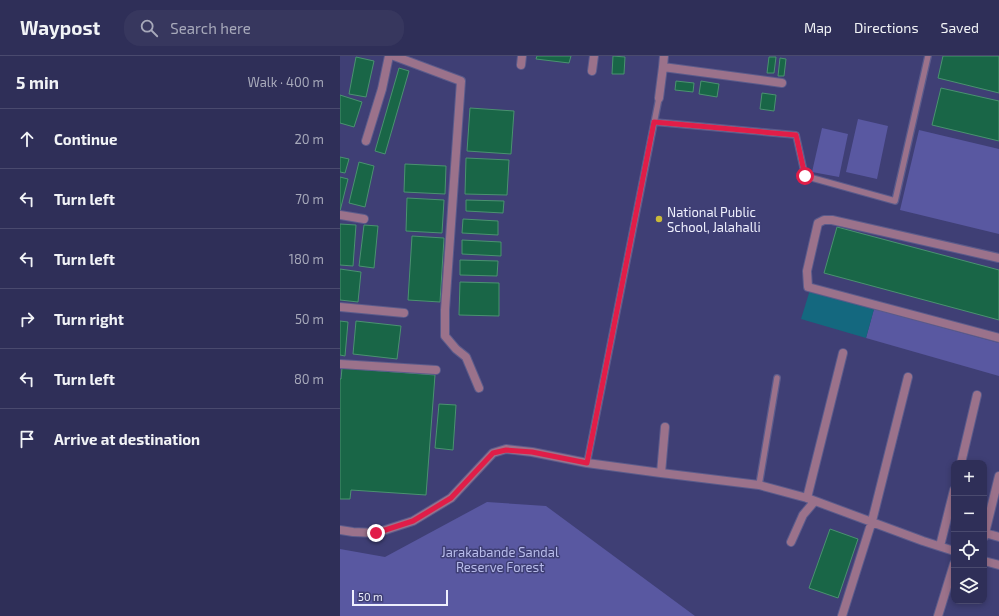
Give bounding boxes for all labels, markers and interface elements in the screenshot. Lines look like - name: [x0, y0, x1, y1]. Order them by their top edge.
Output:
- search box: [124, 10, 404, 46]
- text: Waypost: [20, 16, 100, 39]
- icon: search: [138, 17, 160, 39]
- text: Search here: [170, 19, 251, 37]
- text: Map: [804, 19, 832, 36]
- text: Directions: [854, 19, 919, 36]
- text: Saved: [941, 19, 979, 36]
- text: 5 min: [16, 72, 59, 92]
- text: Walk · 400 m: [248, 74, 324, 90]
- icon: ahead: [16, 128, 38, 150]
- text: Continue: [54, 130, 117, 148]
- text: 20 m: [295, 131, 324, 147]
- route start: [796, 167, 814, 185]
- icon: left: [16, 188, 38, 210]
- text: Turn left: [54, 190, 115, 208]
- text: 70 m: [295, 191, 324, 207]
- place label: National Public School, Jalahalli: [667, 204, 761, 235]
- marker: National Public School, Jalahalli: [654, 214, 664, 224]
- icon: left: [16, 248, 38, 270]
- text: Turn left: [54, 250, 115, 268]
- text: 180 m: [289, 251, 324, 267]
- icon: right: [16, 308, 38, 330]
- text: Turn right: [54, 310, 124, 328]
- text: 50 m: [295, 311, 324, 327]
- icon: left: [16, 368, 38, 390]
- text: Turn left: [54, 370, 115, 388]
- text: 80 m: [294, 371, 324, 387]
- icon: arrive: [16, 428, 38, 450]
- text: Arrive at destination: [54, 430, 200, 448]
- map controls: [951, 460, 987, 604]
- button: +: [951, 460, 987, 496]
- button: −: [951, 496, 987, 532]
- route end: [367, 524, 385, 542]
- button: locate: [951, 532, 987, 568]
- park label: Jarakabande Sandal Reserve Forest: [441, 544, 559, 575]
- button: layers: [951, 568, 987, 604]
- scale bar: [352, 588, 448, 607]
- text: 50 m: [358, 590, 383, 603]

